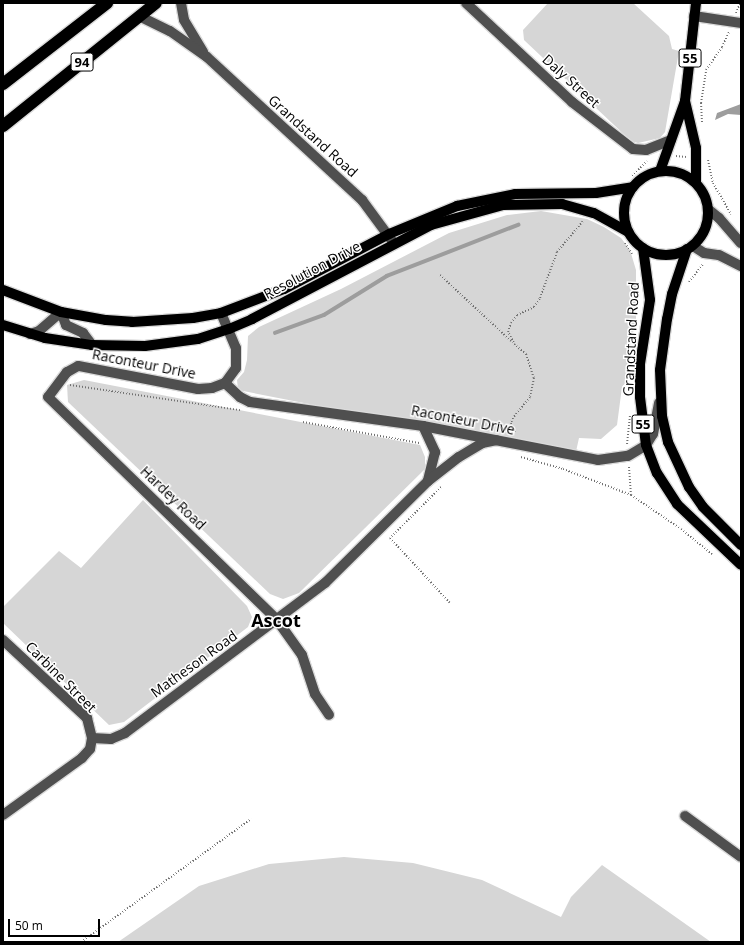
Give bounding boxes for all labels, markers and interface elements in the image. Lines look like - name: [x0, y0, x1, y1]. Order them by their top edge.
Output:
- road number: 55: [678, 47, 702, 69]
- road number: 94: [70, 51, 94, 73]
- street label: Daly Street: [539, 51, 603, 111]
- street label: Grandstand Road: [265, 91, 361, 181]
- street label: Resolution Drive: [261, 237, 363, 303]
- street label: Grandstand Road: [620, 281, 642, 397]
- street label: Raconteur Drive: [91, 346, 197, 382]
- street label: Raconteur Drive: [410, 402, 516, 438]
- road number: 55: [631, 413, 655, 435]
- street label: Hardey Road: [137, 463, 209, 533]
- district label: Ascot: [251, 609, 301, 631]
- street label: Matheson Road: [148, 627, 240, 701]
- street label: Carbine Street: [22, 638, 100, 716]
- scale bar: [10, 911, 102, 937]
- text: 50 m: [15, 917, 43, 934]

